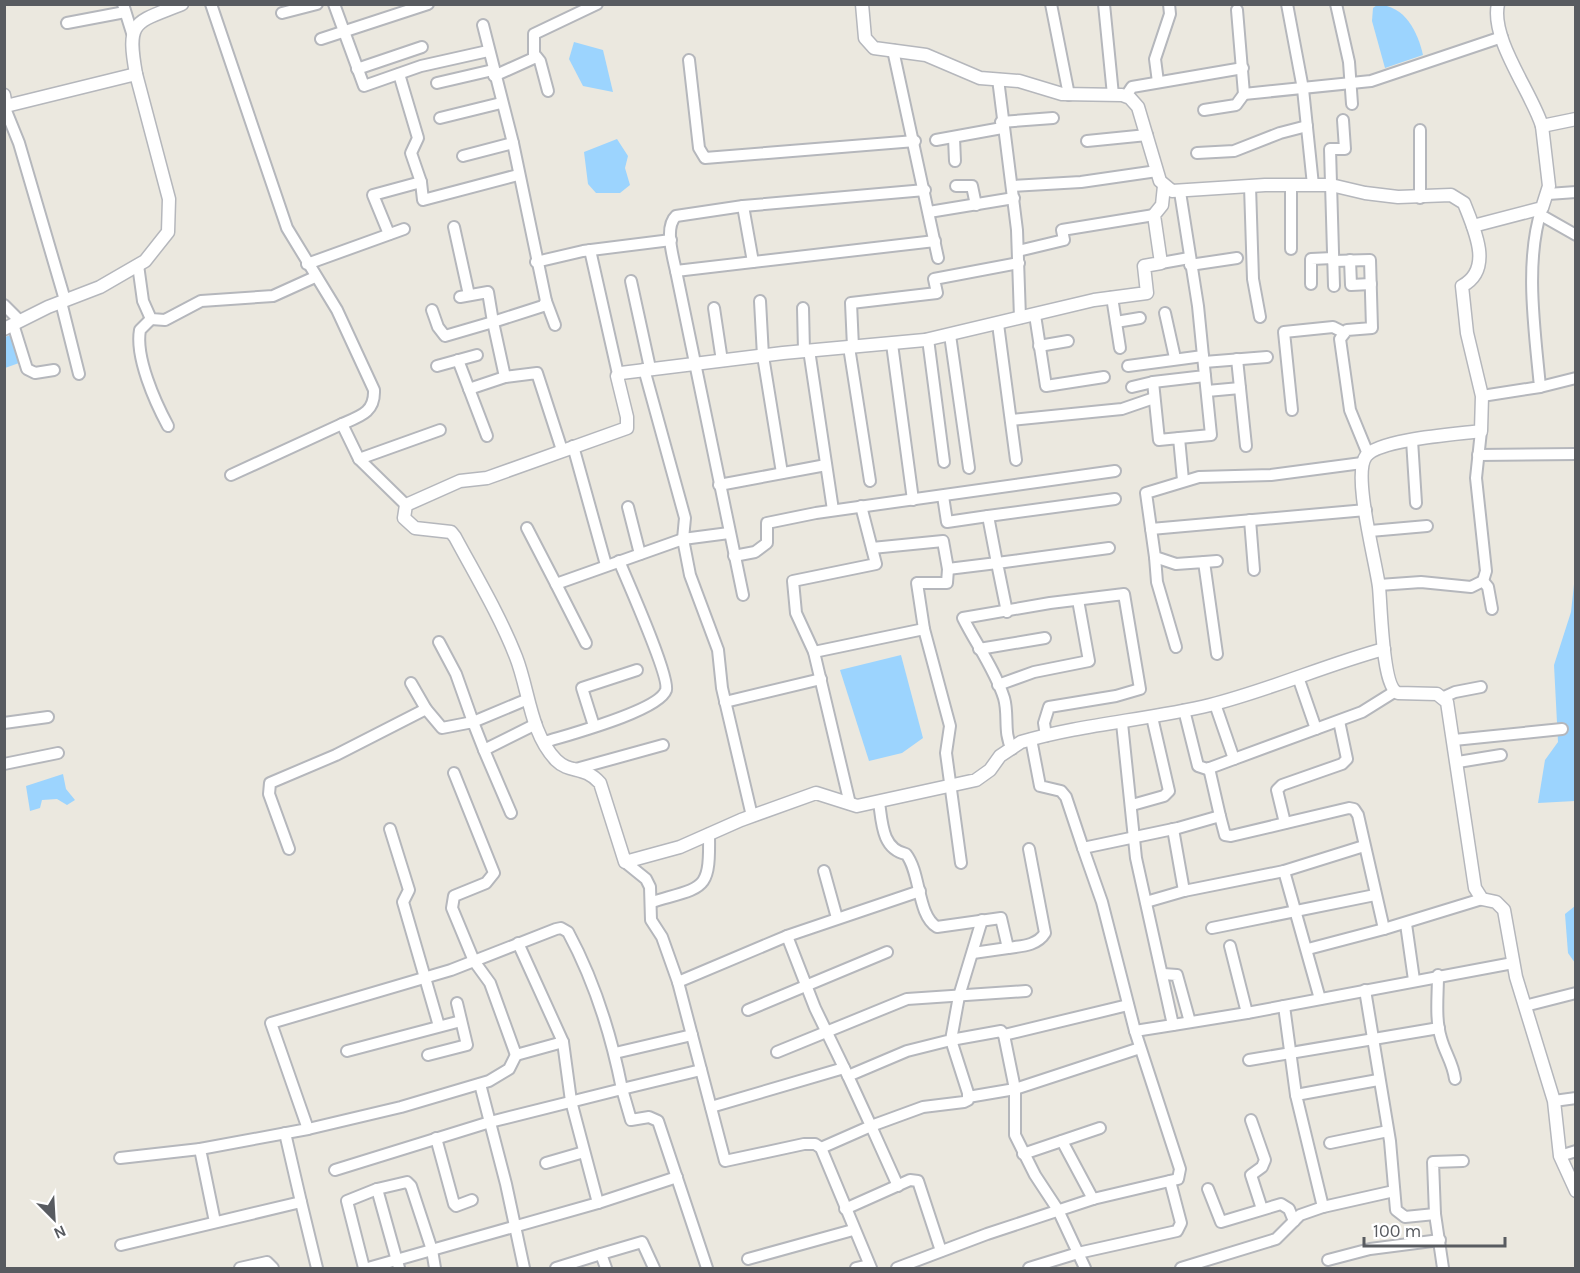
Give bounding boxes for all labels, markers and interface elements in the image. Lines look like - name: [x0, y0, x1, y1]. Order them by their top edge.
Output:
- north arrow: [24, 1189, 84, 1249]
- scale bar: [1364, 1210, 1505, 1248]
- text: 100 m: [1373, 1220, 1421, 1242]
- text: N: [51, 1221, 69, 1243]

